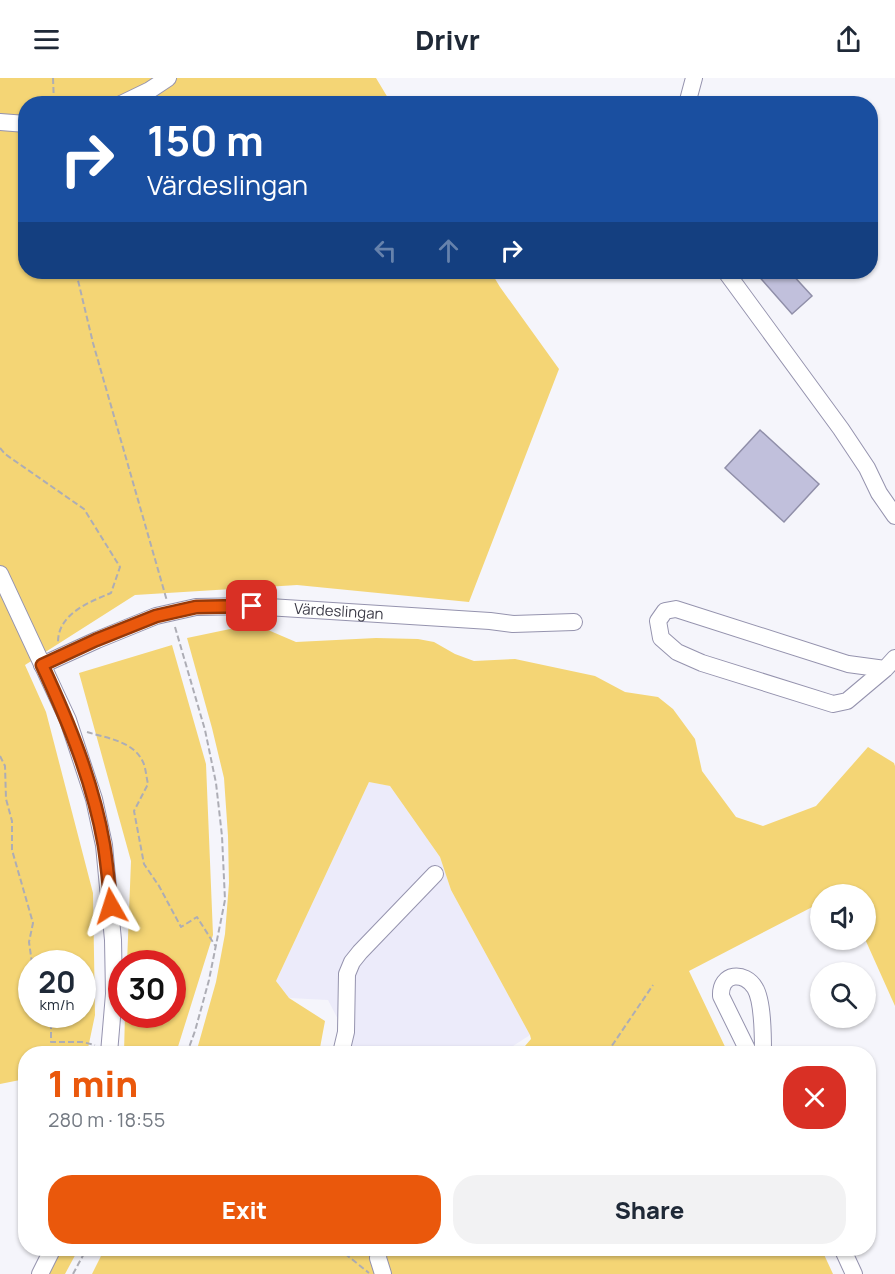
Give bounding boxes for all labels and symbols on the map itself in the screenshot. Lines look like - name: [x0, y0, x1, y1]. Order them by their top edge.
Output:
- pin: [226, 580, 277, 631]
- street label: Värdeslingan: [293, 598, 384, 624]
- position arrow: [79, 874, 143, 938]
- speed limit sign: 30: [108, 950, 186, 1028]

